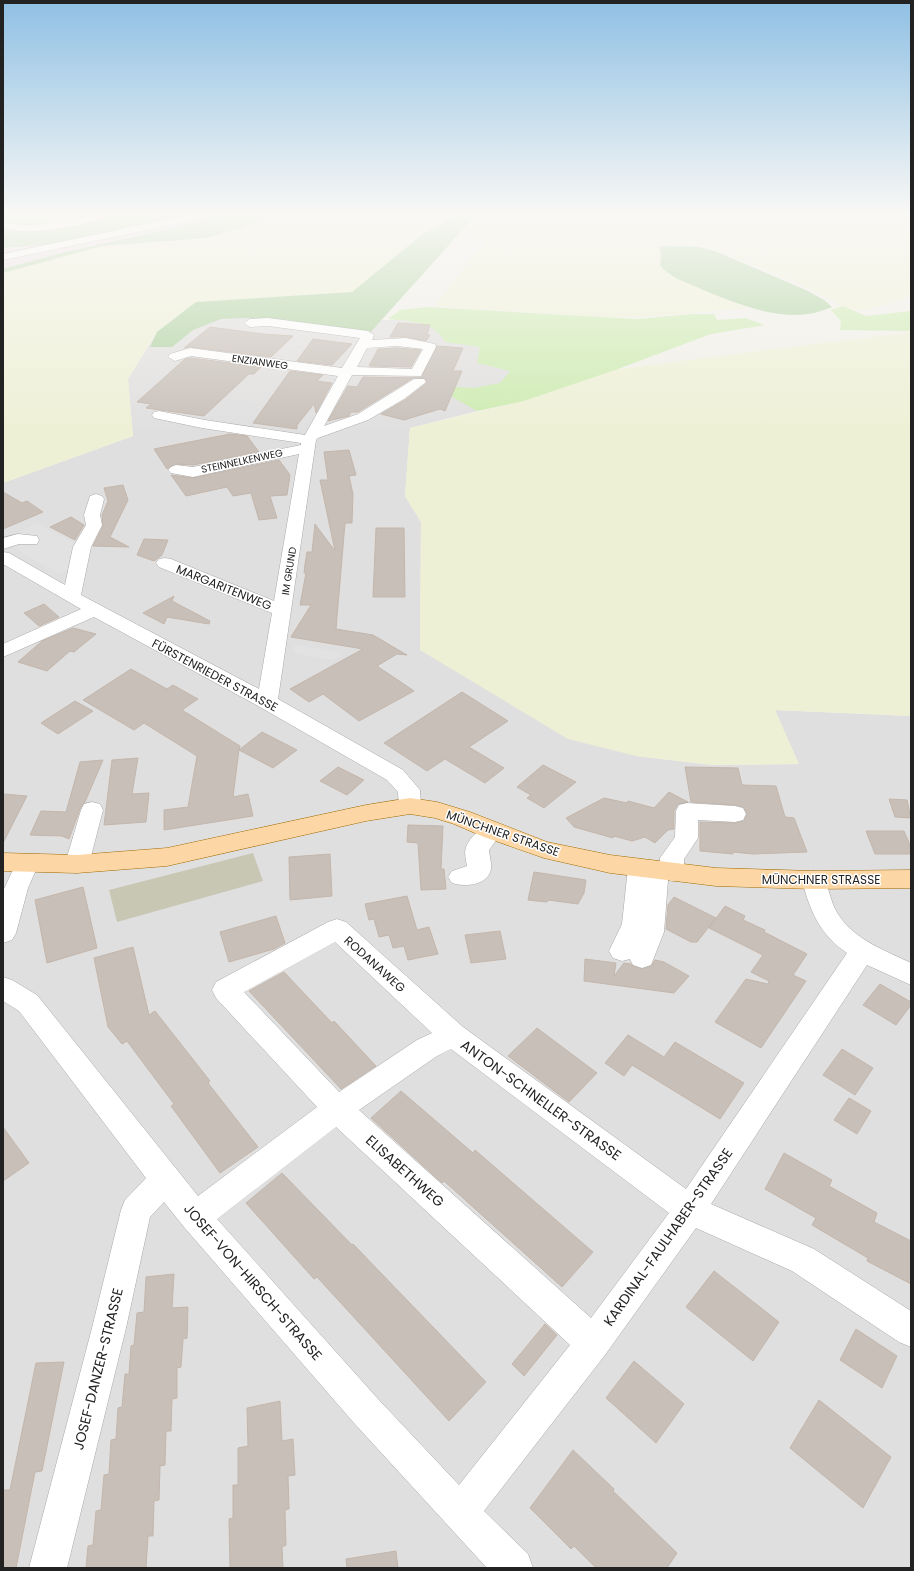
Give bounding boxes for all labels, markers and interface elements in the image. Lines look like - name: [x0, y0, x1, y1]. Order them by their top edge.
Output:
- street label: ENZIANWEG: [231, 351, 289, 373]
- street label: STEINNELKENWEG: [200, 445, 284, 477]
- street label: IM GRUND: [278, 546, 300, 596]
- street label: MARGARITENWEG: [174, 560, 274, 614]
- street label: FÜRSTENRIEDER STRASSE: [149, 635, 281, 715]
- street label: MÜNCHNER STRASSE: [444, 806, 562, 860]
- street label: MÜNCHNER STRASSE: [762, 871, 880, 888]
- street label: RODANAWEG: [341, 932, 409, 996]
- street label: ANTON-SCHNELLER-STRASSE: [457, 1035, 625, 1165]
- street label: ELISABETHWEG: [361, 1130, 449, 1212]
- street label: KARDINAL-FAULHABER-STRASSE: [599, 1144, 737, 1330]
- street label: JOSEF-VON-HIRSCH-STRASSE: [179, 1199, 327, 1365]
- street label: JOSEF-DANZER-STRASSE: [68, 1286, 128, 1452]

